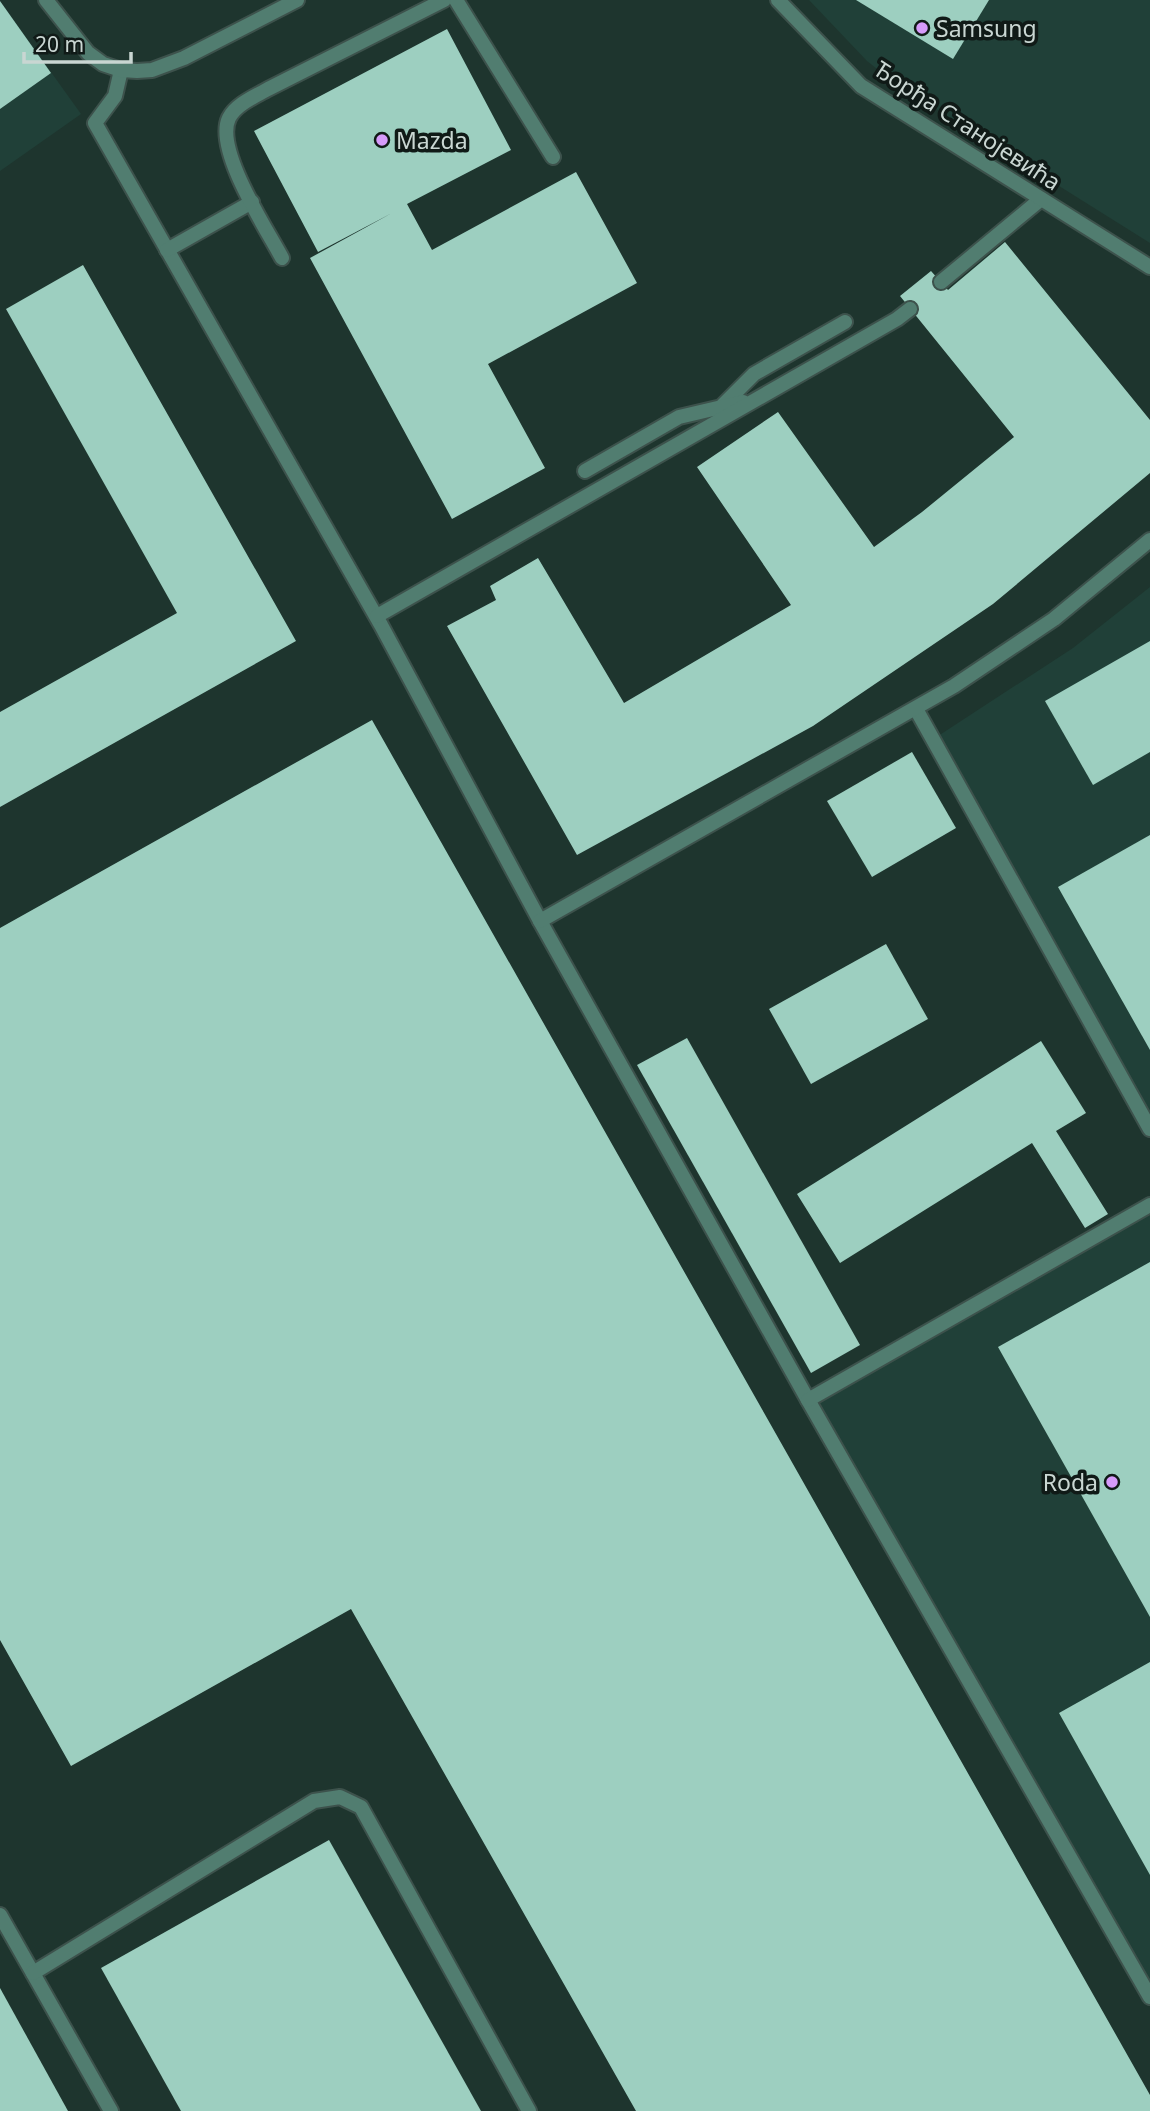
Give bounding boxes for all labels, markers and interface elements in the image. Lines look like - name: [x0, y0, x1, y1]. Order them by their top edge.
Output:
- place label: Samsung: [936, 12, 1037, 44]
- marker: Samsung: [914, 20, 930, 36]
- scale bar: [24, 21, 131, 65]
- text: 20 m: [35, 30, 84, 58]
- street label: Ђорђа Станојевића: [869, 53, 1067, 197]
- place label: Mazda: [396, 124, 468, 156]
- marker: Mazda: [374, 132, 390, 148]
- place label: Roda: [1043, 1466, 1098, 1498]
- marker: Roda: [1104, 1474, 1120, 1490]

